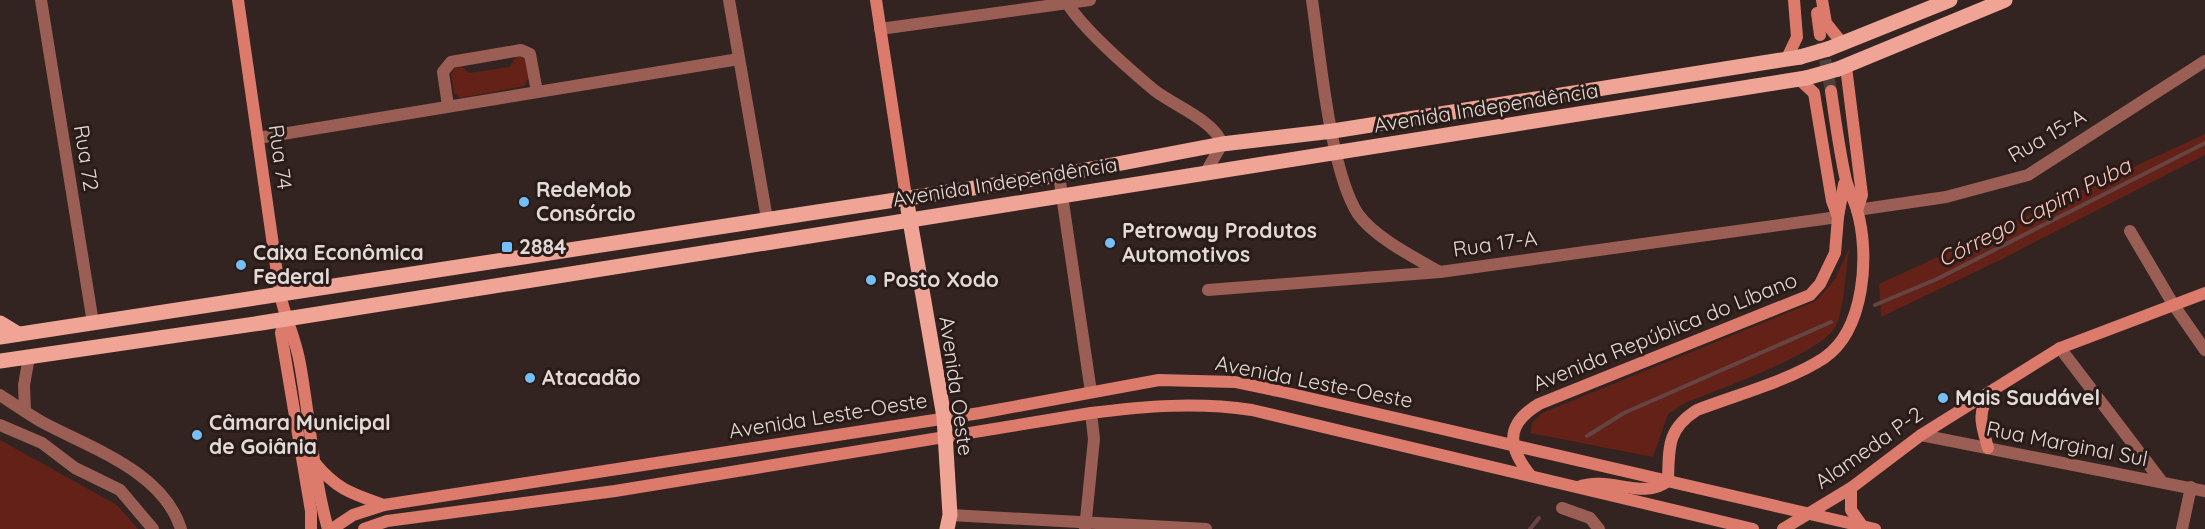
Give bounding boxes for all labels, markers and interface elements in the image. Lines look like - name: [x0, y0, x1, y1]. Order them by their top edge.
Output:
- street label: Avenida Independência: [1372, 76, 1600, 138]
- street label: Rua 15-A: [2003, 103, 2090, 168]
- street label: Rua 72: [69, 123, 105, 193]
- street label: Rua 74: [264, 123, 298, 191]
- street label: Avenida Independência: [891, 150, 1119, 212]
- water label: Córrego Capim Puba: [1933, 150, 2137, 273]
- place label: RedeMob Consórcio: [536, 176, 636, 226]
- marker: RedeMob Consórcio: [517, 195, 531, 209]
- place label: Petroway Produtos Automotivos: [1122, 217, 1317, 267]
- street label: Rua 17-A: [1451, 224, 1539, 262]
- place label: 2884: [519, 233, 566, 259]
- marker: Petroway Produtos Automotivos: [1103, 236, 1117, 250]
- place label: Caixa Econômica Federal: [253, 239, 424, 289]
- marker: 2884: [500, 240, 514, 254]
- marker: Caixa Econômica Federal: [234, 258, 248, 272]
- place label: Posto Xodo: [883, 266, 999, 292]
- street label: Avenida República do Líbano: [1529, 266, 1801, 396]
- marker: Posto Xodo: [864, 273, 878, 287]
- street label: Avenida Oeste: [934, 314, 980, 457]
- street label: Avenida Leste-Oeste: [1213, 349, 1415, 413]
- place label: Atacadão: [542, 364, 641, 390]
- marker: Atacadão: [523, 371, 537, 385]
- place label: Mais Saudável: [1955, 384, 2100, 410]
- street label: Avenida Leste-Oeste: [727, 386, 929, 444]
- marker: Mais Saudável: [1936, 391, 1950, 405]
- street label: Alameda P-2: [1809, 400, 1927, 494]
- place label: Câmara Municipal de Goiânia: [209, 409, 391, 459]
- street label: Rua Marginal Sul: [1984, 415, 2150, 471]
- marker: Câmara Municipal de Goiânia: [190, 428, 204, 442]

